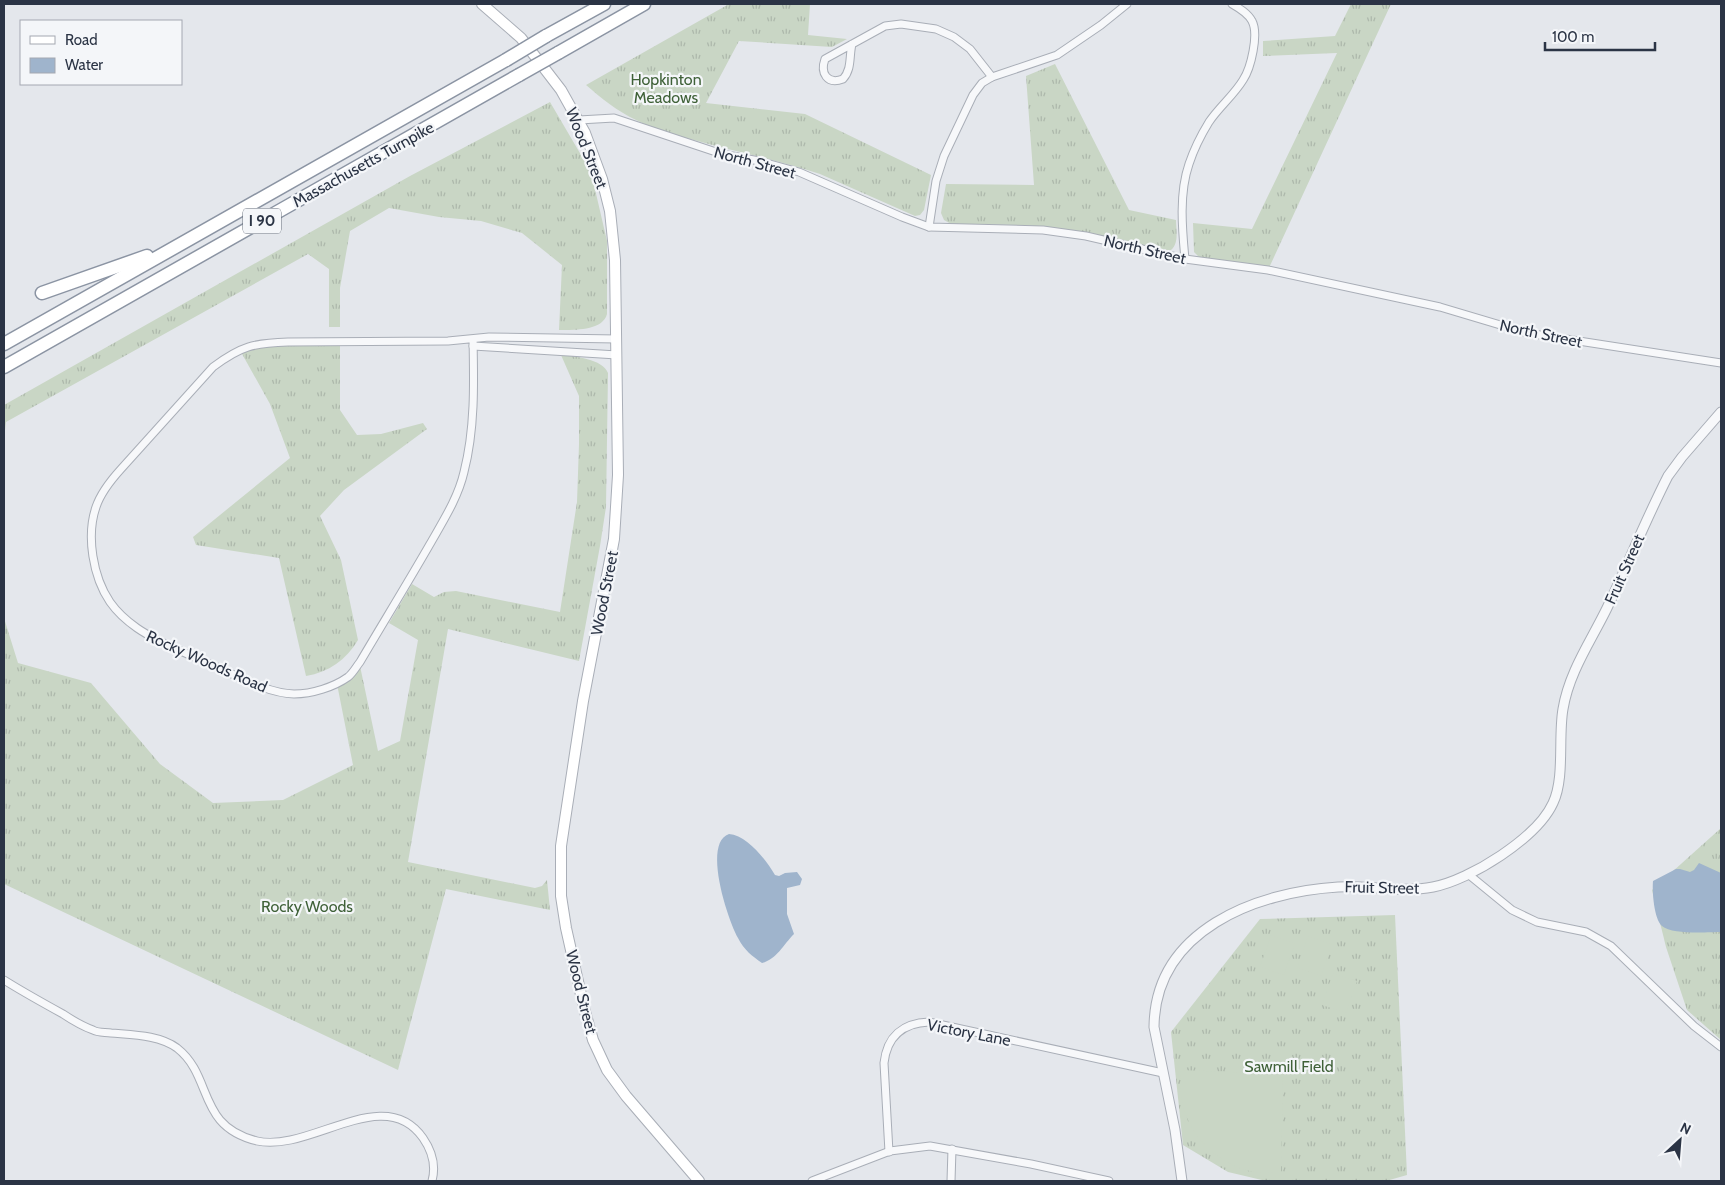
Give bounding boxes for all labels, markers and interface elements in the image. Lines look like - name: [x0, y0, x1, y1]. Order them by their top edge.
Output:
- legend: [20, 20, 182, 85]
- scale bar: [1545, 20, 1655, 52]
- text: 100 m: [1552, 28, 1594, 46]
- text: Road: [65, 31, 98, 49]
- text: Water: [65, 56, 103, 74]
- park label: Hopkinton Meadows: [630, 70, 702, 107]
- street label: Wood Street: [562, 105, 612, 192]
- street label: Massachusetts Turnpike: [289, 118, 437, 211]
- street label: North Street: [712, 142, 798, 183]
- road number: I 90: [243, 208, 281, 234]
- street label: North Street: [1102, 231, 1188, 268]
- street label: North Street: [1498, 315, 1584, 352]
- street label: Fruit Street: [1601, 531, 1649, 607]
- street label: Wood Street: [587, 549, 622, 637]
- street label: Rocky Woods Road: [143, 626, 270, 697]
- street label: Fruit Street: [1345, 877, 1420, 898]
- park label: Rocky Woods: [261, 897, 353, 916]
- street label: Wood Street: [562, 948, 601, 1037]
- street label: Victory Lane: [925, 1015, 1012, 1050]
- park label: Sawmill Field: [1244, 1057, 1334, 1076]
- north arrow: [1655, 1115, 1705, 1165]
- text: N: [1677, 1118, 1694, 1139]

